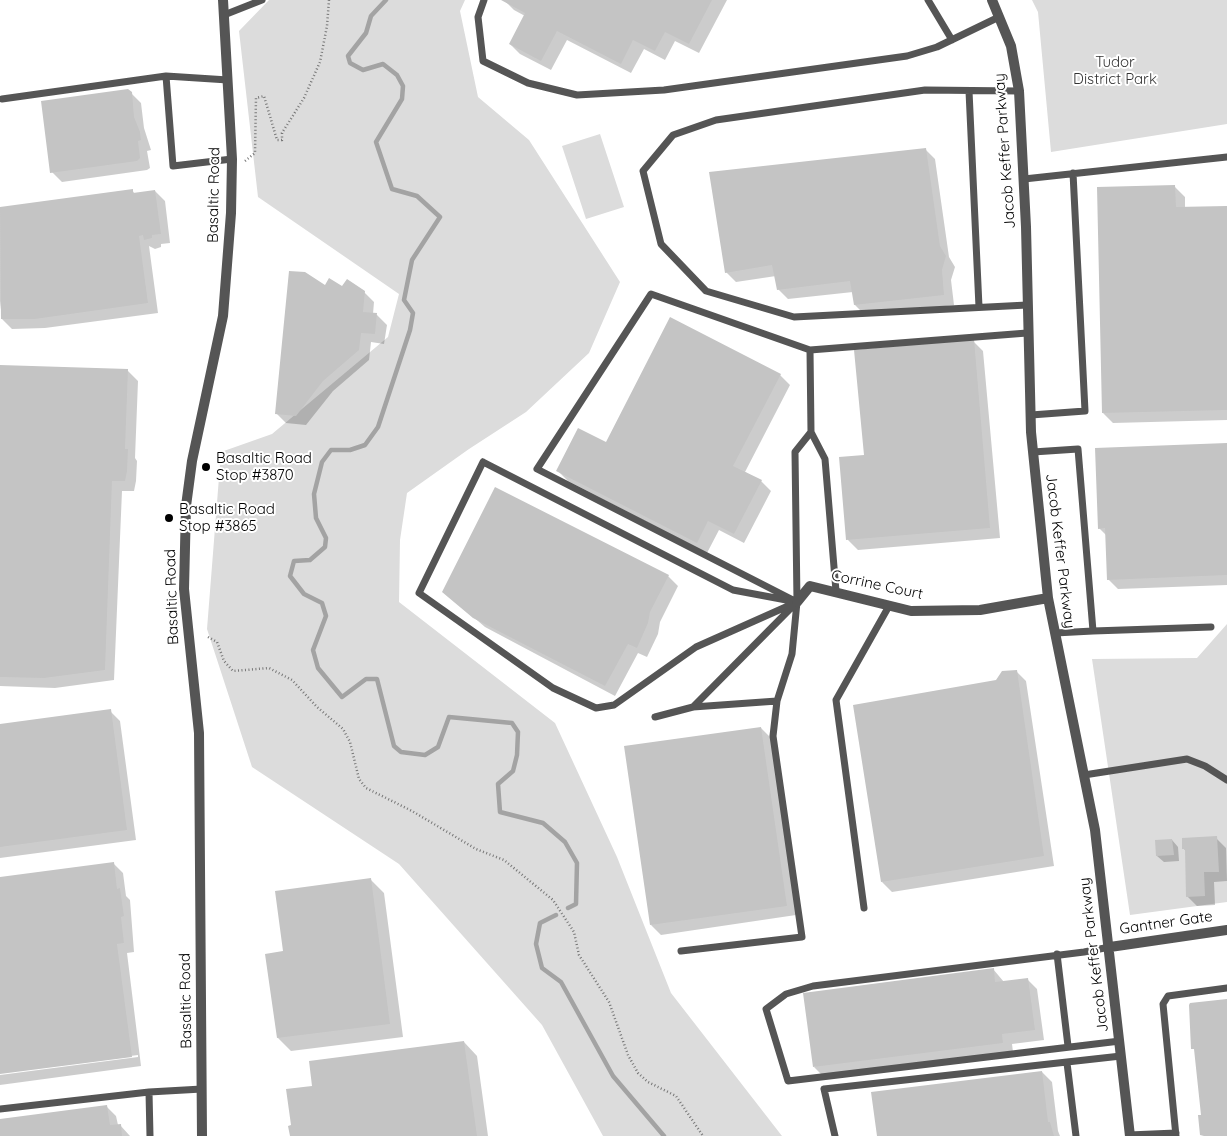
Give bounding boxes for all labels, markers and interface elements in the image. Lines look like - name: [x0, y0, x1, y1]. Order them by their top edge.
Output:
- park label: Tudor District Park: [1073, 53, 1157, 88]
- street label: Jacob Keffer Parkway: [991, 73, 1019, 229]
- street label: Basaltic Road: [204, 147, 224, 243]
- place label: Basaltic Road Stop #3870: [216, 449, 312, 484]
- marker: Basaltic Road Stop #3870: [200, 461, 212, 473]
- street label: Jacob Keffer Parkway: [1042, 473, 1078, 629]
- place label: Basaltic Road Stop #3865: [179, 500, 275, 535]
- marker: Basaltic Road Stop #3865: [163, 512, 175, 524]
- street label: Basaltic Road: [161, 549, 183, 645]
- street label: Corrine Court: [830, 567, 924, 603]
- street label: Jacob Keffer Parkway: [1076, 877, 1112, 1033]
- street label: Gantner Gate: [1118, 908, 1214, 938]
- street label: Basaltic Road: [176, 953, 196, 1049]

